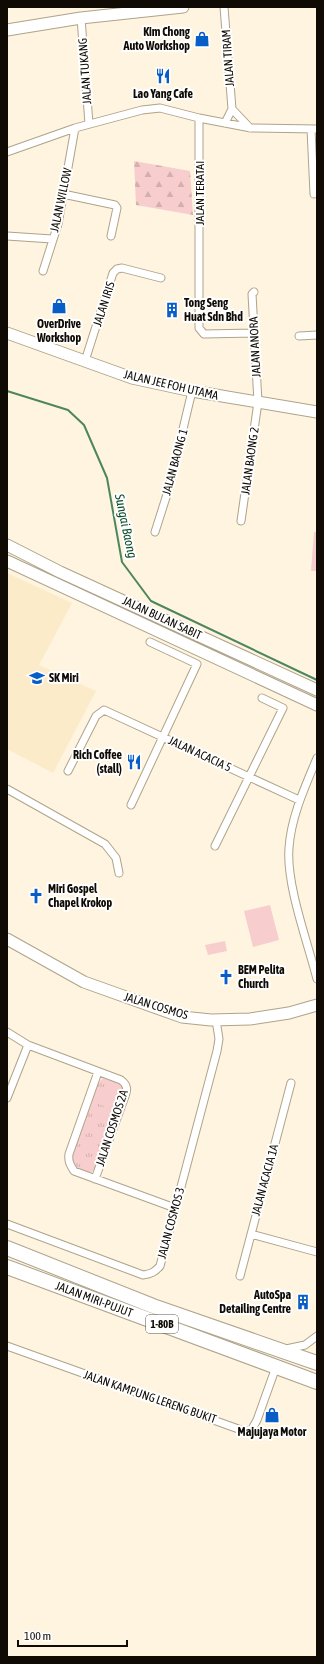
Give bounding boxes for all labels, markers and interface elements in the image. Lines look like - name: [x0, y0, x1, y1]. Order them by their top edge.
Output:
- place label: Kim Chong Auto Workshop: [123, 25, 191, 53]
- street label: JALAN TIRAM: [219, 29, 237, 87]
- shop icon: Kim Chong Auto Workshop: [193, 30, 211, 48]
- street label: JALAN TUKANG: [76, 37, 94, 105]
- restaurant icon: Lao Yang Cafe: [154, 67, 172, 85]
- place label: Lao Yang Cafe: [133, 87, 194, 101]
- street label: JALAN TERATAI: [193, 161, 207, 225]
- street label: JALAN WILLOW: [47, 166, 75, 233]
- street label: JALAN IRIS: [90, 280, 118, 328]
- place label: Tong Seng Huat Sdn Bhd: [184, 296, 243, 324]
- shop icon: OverDrive Workshop: [50, 297, 68, 315]
- building icon: Tong Seng Huat Sdn Bhd: [163, 301, 181, 319]
- street label: JALAN ANORA: [246, 316, 264, 378]
- place label: OverDrive Workshop: [36, 317, 82, 345]
- street label: JALAN JEE FOH UTAMA: [122, 367, 220, 403]
- street label: JALAN BAONG 2: [238, 426, 262, 496]
- street label: JALAN BAONG 1: [159, 427, 191, 497]
- water label: Sungai Baong: [112, 491, 140, 560]
- street label: JALAN BULAN SABIT: [120, 593, 205, 643]
- school or university icon: SK Miri: [28, 669, 46, 687]
- place label: SK Miri: [49, 671, 79, 685]
- street label: JALAN ACACIA 5: [166, 733, 234, 775]
- place label: Rich Coffee (stall): [73, 748, 123, 776]
- restaurant icon: Rich Coffee (stall): [125, 753, 143, 771]
- place label: Miri Gospel Chapel Krokop: [48, 882, 113, 910]
- church icon: Miri Gospel Chapel Krokop: [27, 887, 45, 905]
- place label: BEM Pelita Church: [238, 963, 285, 991]
- church icon: BEM Pelita Church: [217, 968, 235, 986]
- street label: JALAN COSMOS: [122, 990, 190, 1022]
- street label: JALAN COSMOS 2A: [93, 1088, 131, 1168]
- street label: JALAN ACACIA 1A: [249, 1143, 281, 1217]
- street label: JALAN COSMOS 3: [155, 1186, 187, 1260]
- street label: JALAN MIRI-PUJUT: [54, 1279, 135, 1320]
- place label: AutoSpa Detailing Centre: [219, 1288, 292, 1316]
- building icon: AutoSpa Detailing Centre: [294, 1293, 312, 1311]
- road number: 1-80B: [146, 1315, 178, 1333]
- street label: JALAN KAMPUNG LERENG BUKIT: [82, 1368, 219, 1427]
- shop icon: Majujaya Motor: [263, 1406, 281, 1424]
- place label: Majujaya Motor: [238, 1425, 307, 1439]
- scale bar: [18, 1622, 127, 1648]
- text: 100 m: [24, 1629, 51, 1643]

